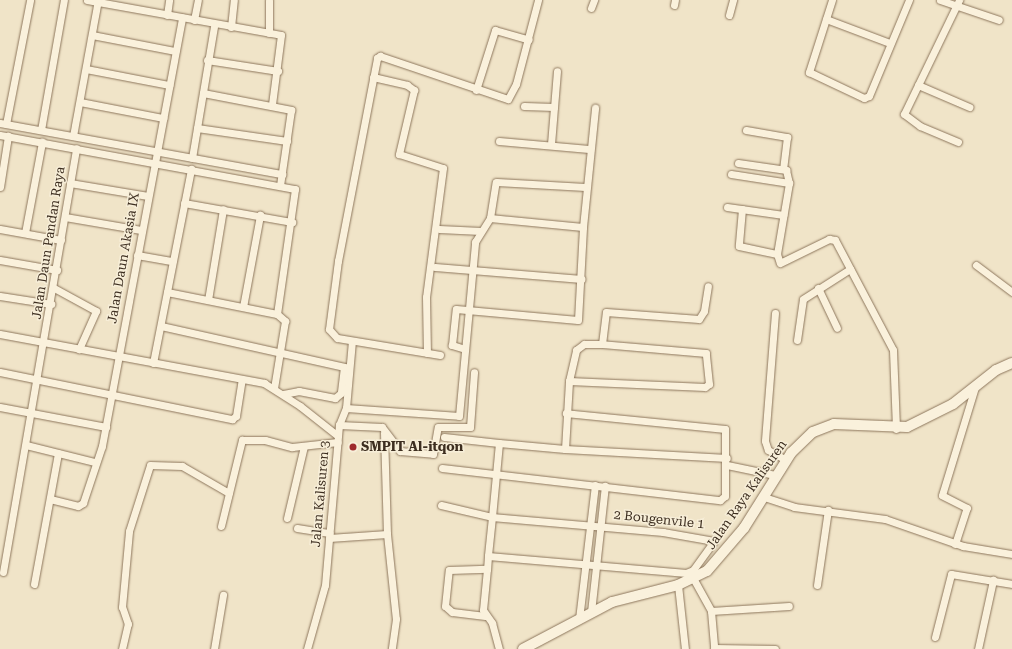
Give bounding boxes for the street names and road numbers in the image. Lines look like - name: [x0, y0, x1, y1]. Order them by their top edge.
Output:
- street label: Jalan Daun Pandan Raya: [29, 166, 69, 320]
- street label: Jalan Daun Akasia IX: [105, 191, 143, 325]
- street label: Jalan Raya Kalisuren: [703, 437, 791, 553]
- street label: Jalan Kalisuren 3: [309, 440, 333, 548]
- street label: 2 Bougenvile 1: [613, 507, 705, 533]

